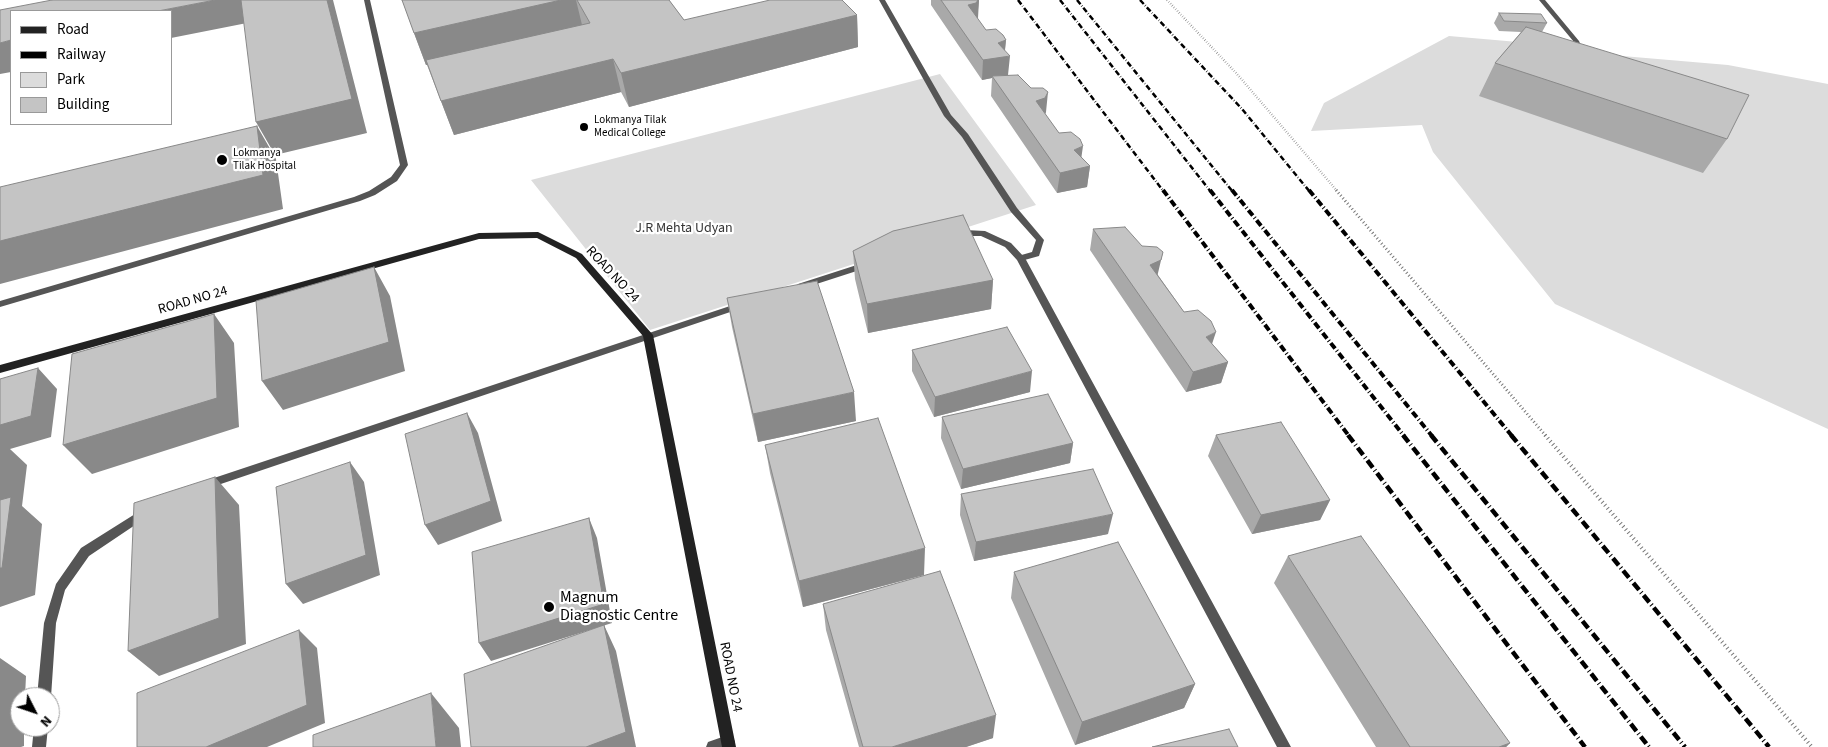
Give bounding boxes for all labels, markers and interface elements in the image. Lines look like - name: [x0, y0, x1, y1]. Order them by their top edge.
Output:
- legend: [10, 10, 172, 125]
- text: Road: [57, 19, 89, 40]
- text: Railway: [57, 44, 106, 65]
- text: Park: [57, 69, 85, 90]
- text: Building: [57, 94, 109, 115]
- place label: Lokmanya Tilak Medical College: [594, 114, 666, 140]
- marker: Lokmanya Tilak Medical College: [578, 121, 590, 133]
- place label: Lokmanya Tilak Hospital: [233, 147, 296, 173]
- marker: Lokmanya Tilak Hospital: [215, 153, 229, 167]
- park label: J.R Mehta Udyan: [635, 221, 733, 237]
- street label: ROAD NO 24: [582, 243, 642, 307]
- street label: ROAD NO 24: [156, 283, 230, 319]
- place label: Magnum Diagnostic Centre: [560, 588, 678, 626]
- marker: Magnum Diagnostic Centre: [542, 600, 556, 614]
- street label: ROAD NO 24: [715, 640, 745, 714]
- north arrow: [10, 687, 60, 737]
- text: N: [35, 711, 56, 731]

